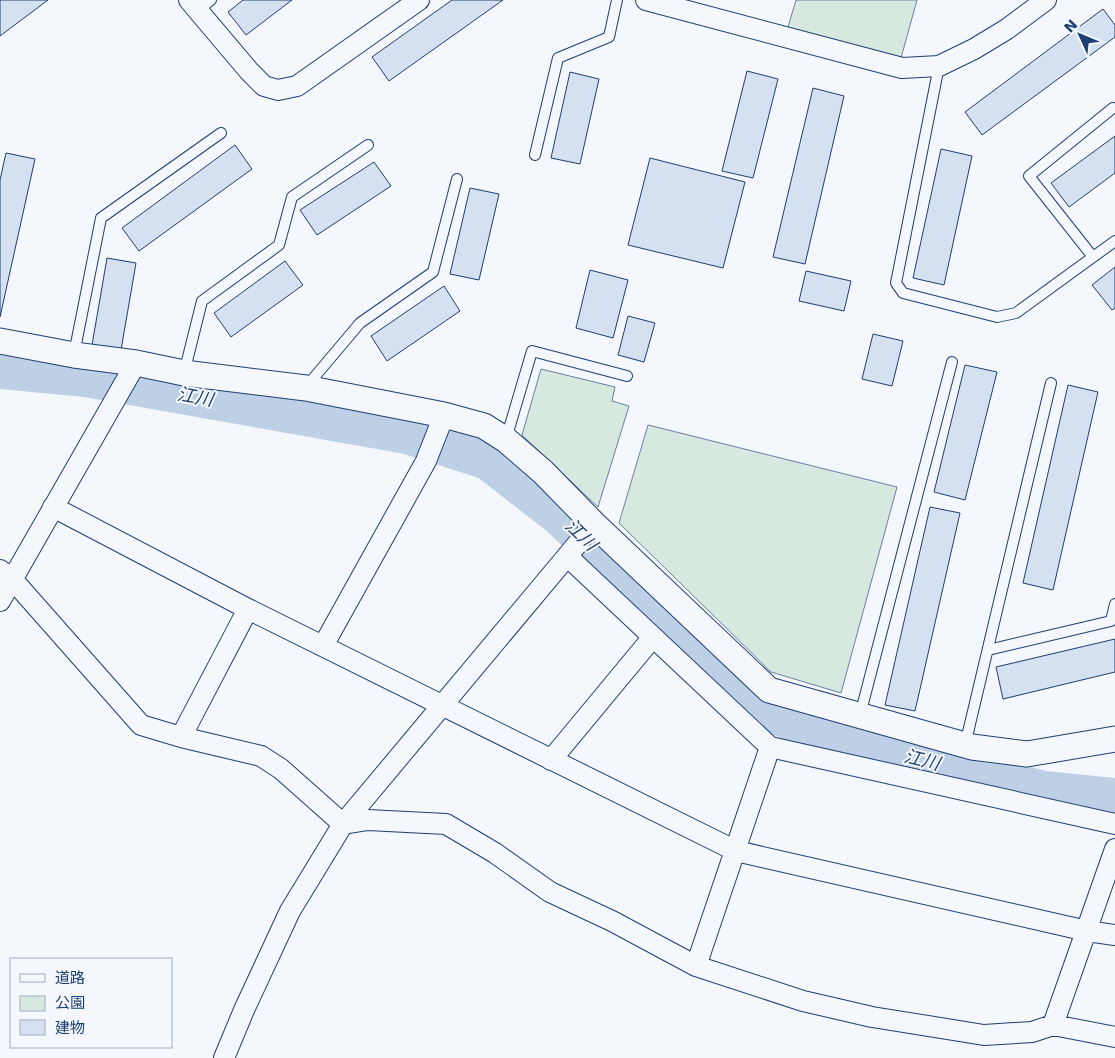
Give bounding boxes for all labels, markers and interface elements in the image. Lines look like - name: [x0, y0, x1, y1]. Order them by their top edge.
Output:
- north arrow: [1055, 10, 1105, 60]
- text: N: [1061, 16, 1080, 36]
- water label: 江川: [176, 383, 217, 410]
- water label: 江川: [561, 515, 603, 556]
- water label: 江川: [902, 745, 944, 775]
- legend: [10, 958, 172, 1048]
- text: 道路: [55, 969, 85, 987]
- text: 公園: [55, 994, 85, 1012]
- text: 建物: [55, 1019, 85, 1037]

